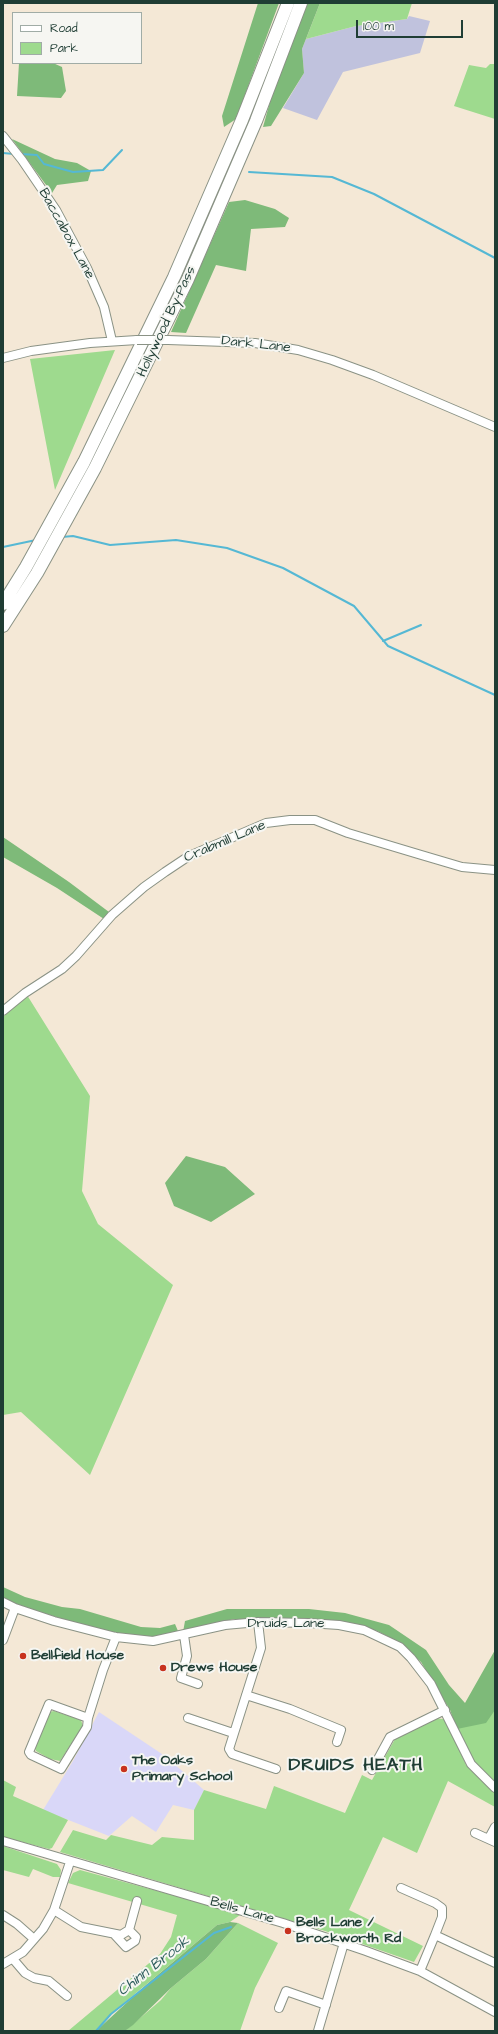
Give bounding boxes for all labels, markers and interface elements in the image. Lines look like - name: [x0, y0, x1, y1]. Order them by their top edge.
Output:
- legend: [12, 12, 142, 64]
- scale bar: [358, 12, 465, 38]
- text: 100 m: [363, 18, 394, 35]
- text: Road: [50, 20, 78, 37]
- text: Park: [50, 40, 78, 57]
- street label: Baccabox Lane: [34, 186, 98, 282]
- street label: Hollywood By-Pass: [134, 264, 200, 380]
- street label: Dark Lane: [221, 333, 291, 357]
- street label: Crabmill Lane: [182, 817, 268, 867]
- street label: Druids Lane: [247, 1616, 325, 1632]
- place label: Bellfield House: [31, 1648, 124, 1664]
- marker: Bellfield House: [18, 1651, 28, 1661]
- place label: Drews House: [171, 1660, 257, 1676]
- marker: Drews House: [158, 1663, 168, 1673]
- place label: The Oaks Primary School: [132, 1753, 233, 1786]
- district label: DRUIDS HEATH: [289, 1755, 423, 1777]
- marker: The Oaks Primary School: [119, 1764, 129, 1774]
- street label: Bells Lane: [208, 1894, 276, 1928]
- place label: Bells Lane / Brockworth Rd: [296, 1915, 401, 1948]
- marker: Bells Lane / Brockworth Rd: [283, 1926, 293, 1936]
- water label: Chinn Brook: [114, 1933, 194, 2001]

